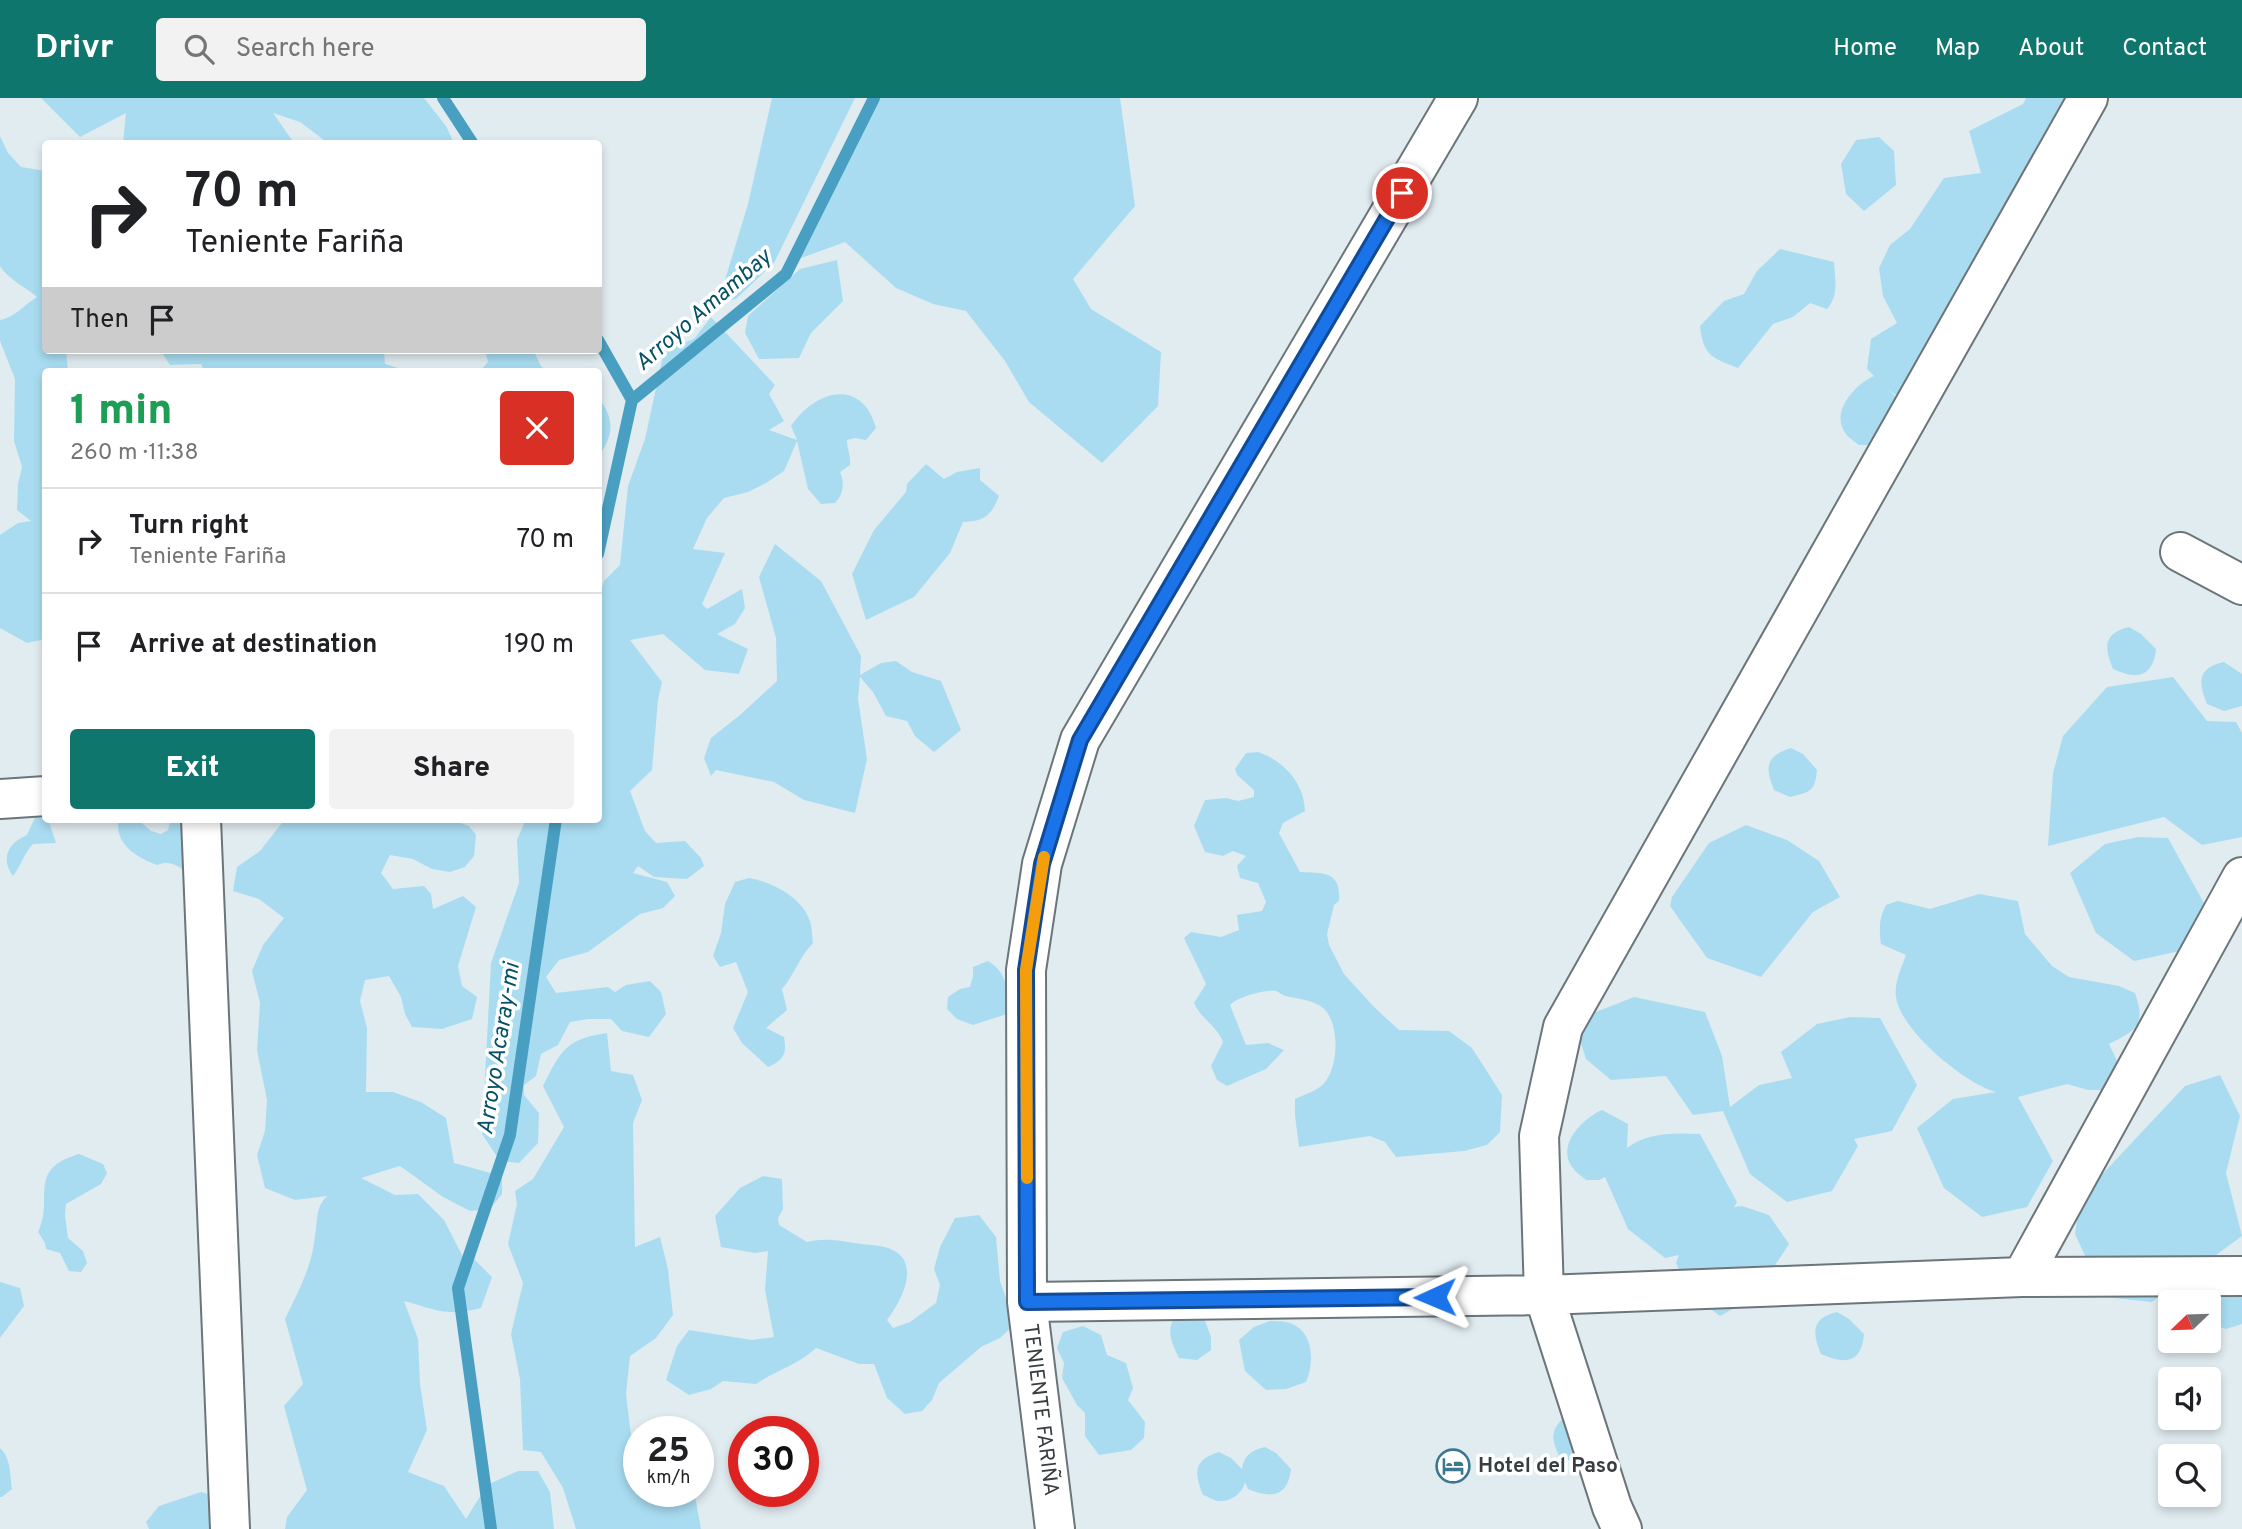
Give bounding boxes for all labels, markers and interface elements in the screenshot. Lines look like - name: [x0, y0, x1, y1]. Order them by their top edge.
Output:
- search box: [156, 18, 646, 81]
- text: Drivr: [35, 28, 114, 70]
- icon: search: [180, 30, 218, 68]
- text: Search here: [236, 33, 375, 66]
- text: Home: [1833, 34, 1897, 64]
- text: Map: [1935, 34, 1980, 64]
- text: About: [2018, 34, 2084, 64]
- text: Contact: [2122, 34, 2207, 64]
- text: 70 m: [185, 163, 299, 225]
- pin: [1372, 163, 1432, 223]
- icon: right: [70, 168, 161, 259]
- icon: arrive: [1383, 174, 1421, 212]
- text: Teniente Fariña: [185, 224, 404, 264]
- water label: Arroyo Amambay: [630, 242, 780, 378]
- icon: arrive: [143, 301, 181, 339]
- text: Then: [70, 304, 129, 337]
- text: 1 min: [70, 386, 173, 439]
- button: close: [500, 391, 574, 465]
- text: 260 m · 11:38: [70, 439, 199, 468]
- text: Turn right: [129, 510, 249, 543]
- icon: right: [70, 522, 108, 560]
- text: 70 m: [516, 524, 574, 557]
- text: Teniente Fariña: [129, 543, 286, 572]
- icon: arrive: [70, 627, 108, 665]
- text: Arrive at destination: [129, 629, 377, 662]
- text: 190 m: [504, 629, 574, 662]
- button: Exit: [70, 729, 315, 809]
- button: Share: [329, 729, 574, 809]
- water label: Arroyo Acaray-mi: [472, 960, 528, 1137]
- position arrow: [1398, 1260, 1472, 1334]
- north arrow: [2158, 1290, 2221, 1353]
- map controls: [2158, 1290, 2221, 1507]
- street label: TENIENTE FARIÑA: [1016, 1322, 1064, 1498]
- button: sound: [2158, 1367, 2221, 1430]
- speed limit sign: 30: [728, 1416, 819, 1507]
- text: 25: [647, 1430, 690, 1474]
- button: search: [2158, 1444, 2221, 1507]
- hotel icon: Hotel del Paso: [1434, 1447, 1472, 1485]
- place label: Hotel del Paso: [1478, 1453, 1618, 1480]
- text: km/h: [647, 1467, 690, 1490]

